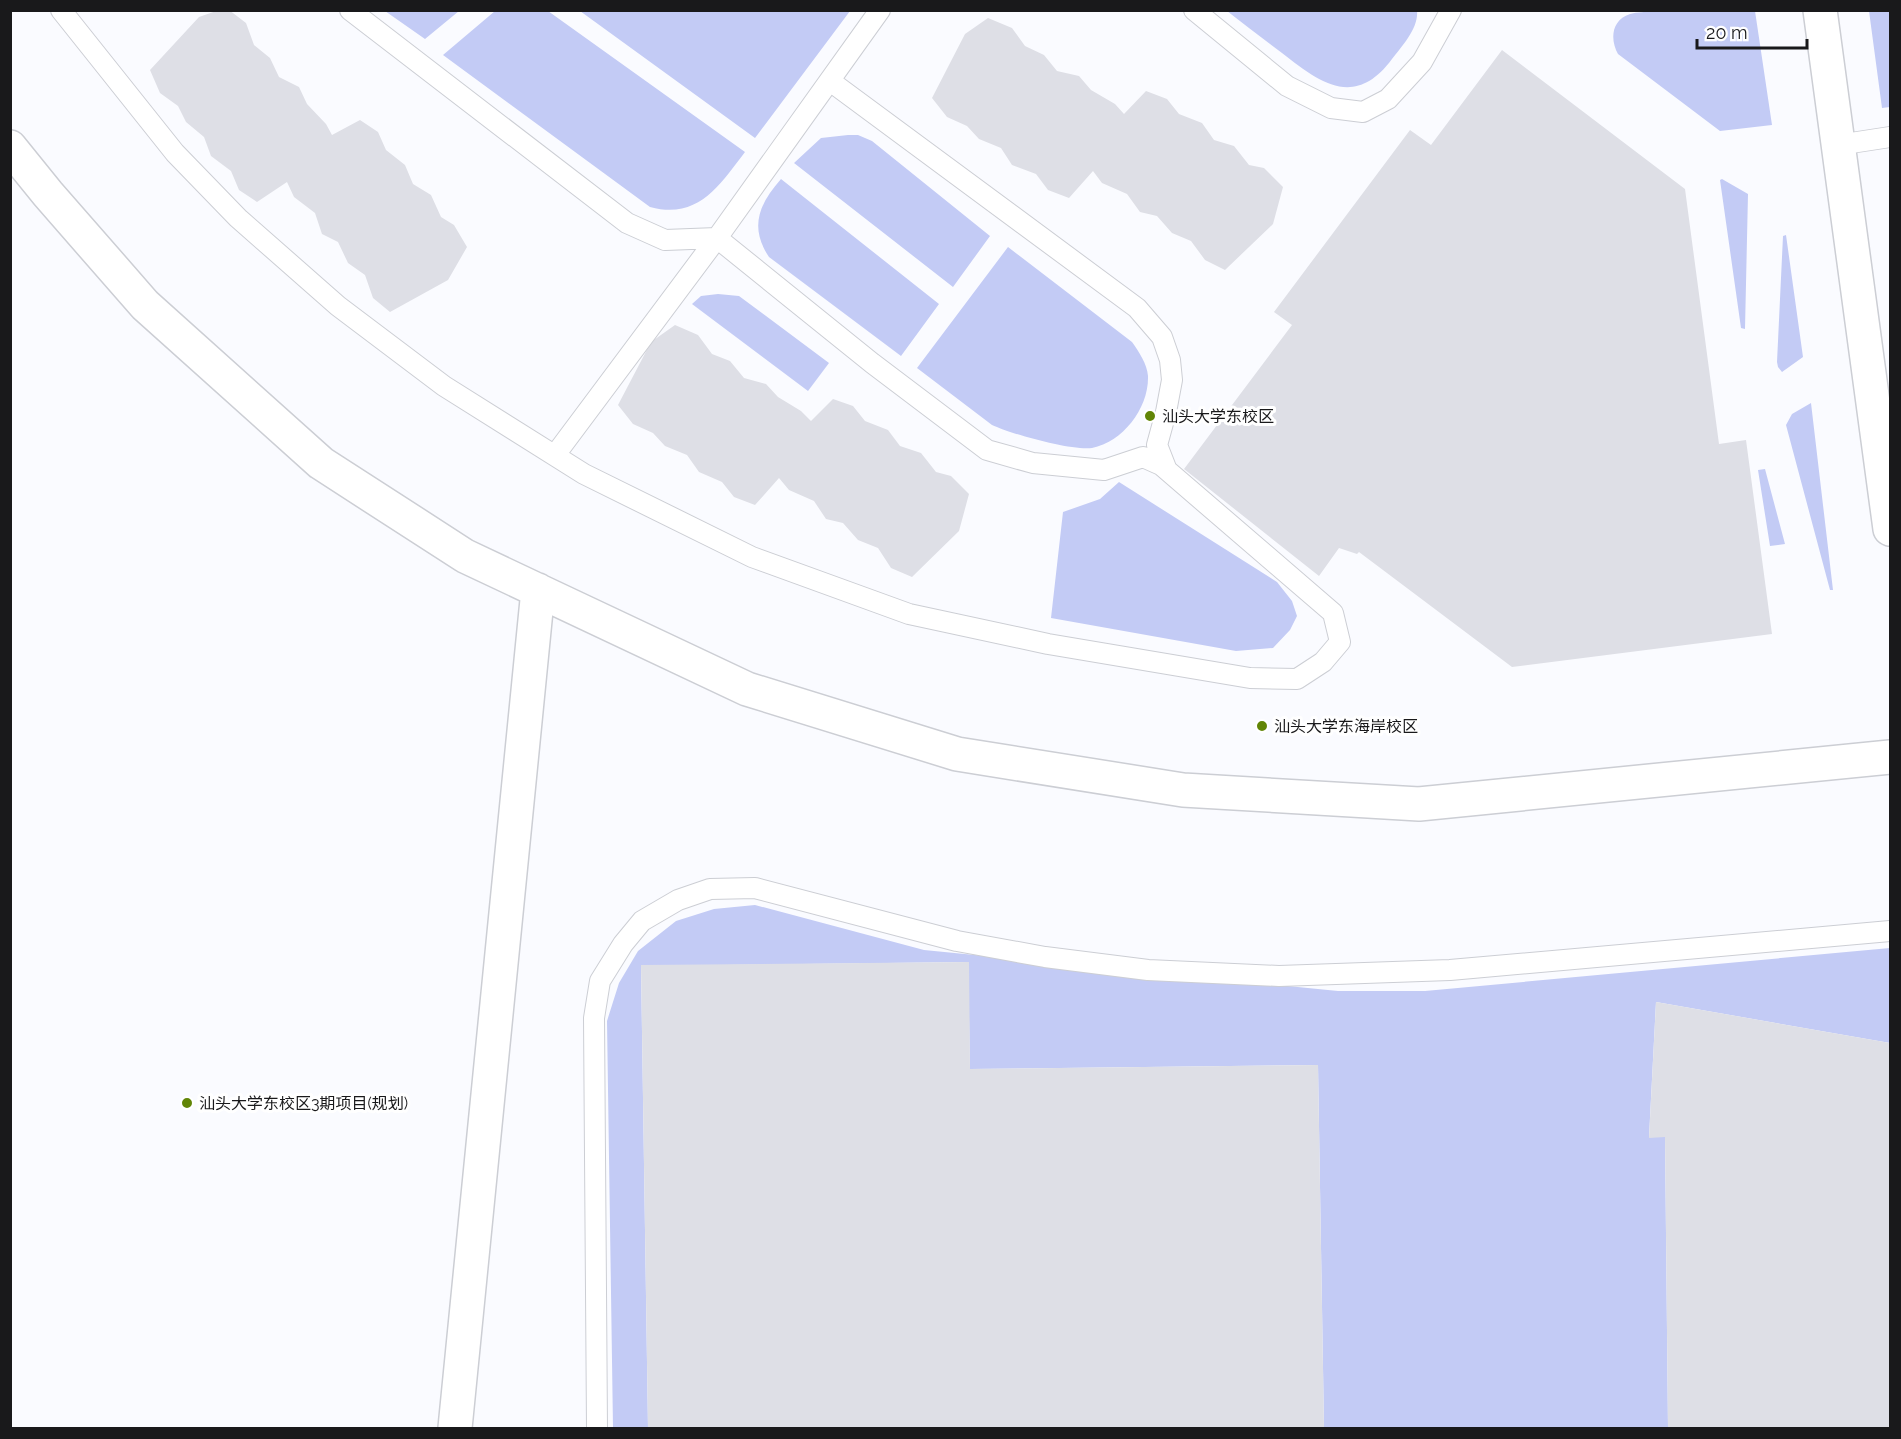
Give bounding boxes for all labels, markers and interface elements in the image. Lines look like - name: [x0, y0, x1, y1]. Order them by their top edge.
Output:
- scale bar: [1697, 12, 1806, 50]
- text: 20 m: [1706, 22, 1748, 43]
- place label: 汕头大学东校区: [1162, 407, 1274, 426]
- marker: 汕头大学东校区: [1143, 409, 1157, 423]
- place label: 汕头大学东海岸校区: [1274, 717, 1418, 736]
- marker: 汕头大学东海岸校区: [1255, 719, 1269, 733]
- place label: 汕头大学东校区3期项目(规划): [199, 1094, 408, 1113]
- marker: 汕头大学东校区3期项目(规划): [180, 1096, 194, 1110]

